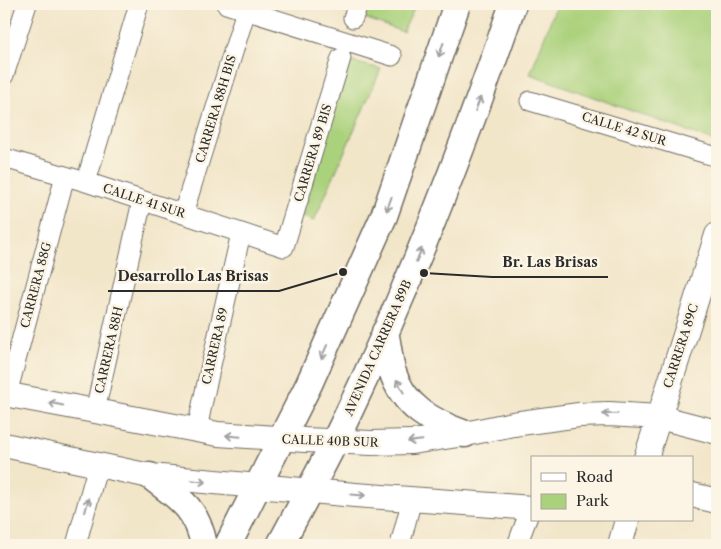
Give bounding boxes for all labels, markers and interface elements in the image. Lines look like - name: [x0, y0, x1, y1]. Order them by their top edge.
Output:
- one-way arrow: [436, 42, 445, 57]
- street label: CARRERA 88H BIS: [192, 53, 239, 165]
- one-way arrow: [474, 96, 483, 112]
- street label: CARRERA 89 BIS: [290, 102, 335, 204]
- street label: CALLE 42 SUR: [580, 109, 669, 149]
- street label: CALLE 41 SUR: [101, 180, 188, 221]
- one-way arrow: [383, 195, 393, 211]
- street label: CARRERA 88G: [17, 240, 54, 329]
- one-way arrow: [415, 248, 425, 263]
- callout: Br. Las Brisas: [492, 248, 608, 277]
- text: Br. Las Brisas: [502, 253, 598, 271]
- callout: Desarrollo Las Brisas: [108, 262, 279, 291]
- text: Desarrollo Las Brisas: [118, 267, 268, 285]
- street label: AVENIDA CARRERA 89B: [340, 278, 414, 419]
- street label: CARRERA 89C: [660, 302, 701, 390]
- street label: CARRERA 88H: [91, 305, 126, 395]
- street label: CARRERA 89: [198, 306, 231, 386]
- one-way arrow: [318, 344, 328, 359]
- one-way arrow: [395, 378, 405, 393]
- one-way arrow: [49, 398, 65, 408]
- one-way arrow: [602, 409, 618, 419]
- one-way arrow: [226, 431, 242, 440]
- street label: CALLE 40B SUR: [281, 431, 380, 450]
- one-way arrow: [407, 436, 423, 446]
- legend: [531, 456, 694, 522]
- text: Road: [576, 467, 613, 486]
- one-way arrow: [191, 476, 207, 486]
- one-way arrow: [350, 491, 366, 500]
- text: Park: [576, 491, 610, 510]
- one-way arrow: [82, 498, 92, 514]

